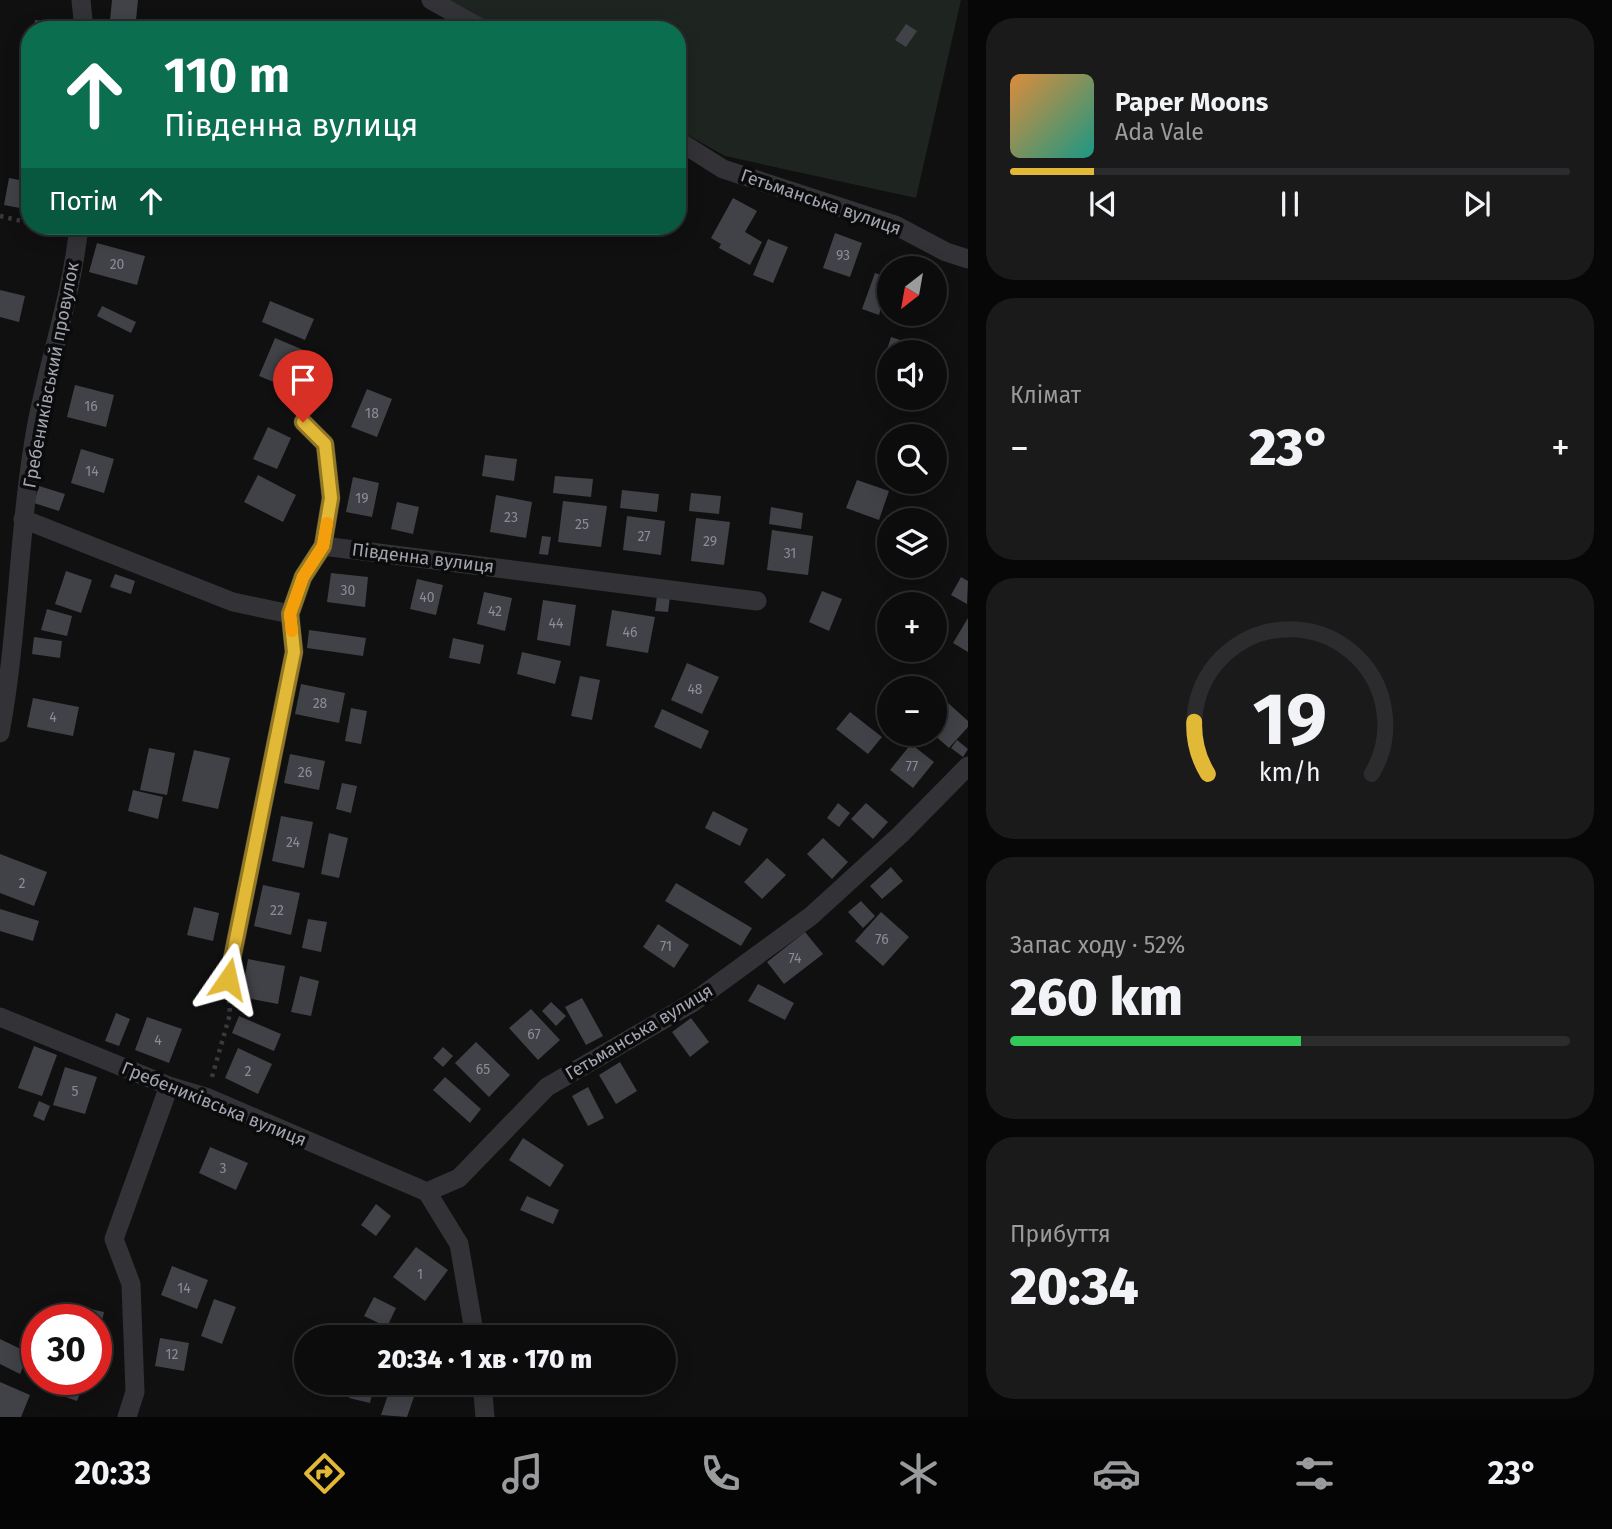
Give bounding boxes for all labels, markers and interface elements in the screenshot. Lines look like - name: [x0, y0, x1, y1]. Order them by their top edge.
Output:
- text: 110 m: [164, 46, 290, 105]
- icon: ahead: [49, 49, 140, 140]
- text: Paper Moons: [1115, 87, 1268, 118]
- text: Південна вулиця: [164, 106, 418, 144]
- text: Ada Vale: [1115, 118, 1204, 146]
- street label: Гетьманська вулиця: [738, 164, 904, 240]
- icon: ahead: [132, 182, 170, 220]
- icon: previous: [1084, 185, 1122, 223]
- icon: pause: [1271, 185, 1309, 223]
- icon: next: [1458, 185, 1496, 223]
- text: Потім: [49, 186, 118, 217]
- house number: 93: [836, 247, 850, 264]
- house number: 20: [110, 256, 125, 273]
- north arrow: [877, 256, 947, 326]
- map controls: [877, 256, 947, 746]
- street label: Гребениківський провулок: [18, 259, 84, 490]
- button: sound: [877, 340, 947, 410]
- pin: [273, 350, 333, 422]
- icon: arrive: [284, 361, 322, 399]
- text: Клімат: [1010, 381, 1081, 409]
- house number: 16: [84, 398, 98, 415]
- house number: 18: [365, 405, 379, 422]
- text: 23°: [1249, 416, 1331, 479]
- button: search: [877, 424, 947, 494]
- text: −: [1010, 425, 1029, 471]
- text: +: [1551, 425, 1570, 471]
- house number: 14: [85, 463, 99, 480]
- house number: 19: [355, 490, 369, 507]
- button: layers: [877, 508, 947, 578]
- house number: 23: [504, 509, 518, 526]
- house number: 25: [575, 516, 589, 533]
- house number: 27: [637, 528, 651, 545]
- house number: 29: [703, 533, 717, 550]
- street label: Південна вулиця: [351, 538, 495, 578]
- house number: 31: [784, 545, 796, 562]
- house number: 30: [341, 582, 356, 599]
- house number: 40: [419, 589, 435, 606]
- button: +: [877, 592, 947, 662]
- house number: 42: [488, 603, 502, 620]
- house number: 44: [549, 615, 564, 632]
- house number: 46: [623, 624, 637, 641]
- button: −: [877, 676, 947, 746]
- text: 19: [1253, 677, 1327, 764]
- house number: 48: [687, 681, 703, 698]
- house number: 28: [313, 695, 328, 712]
- house number: 4: [49, 709, 57, 726]
- house number: 77: [906, 758, 918, 775]
- text: km/h: [1259, 758, 1321, 788]
- house number: 26: [298, 764, 312, 781]
- house number: 24: [286, 834, 301, 851]
- house number: 2: [19, 875, 26, 892]
- house number: 22: [270, 902, 284, 919]
- house number: 76: [875, 931, 889, 948]
- text: Запас ходу · 52%: [1010, 931, 1185, 959]
- house number: 71: [660, 938, 672, 955]
- position arrow: [191, 942, 265, 1016]
- house number: 74: [788, 950, 802, 967]
- text: 260 km: [1010, 966, 1183, 1029]
- street label: Гетьманська вулиця: [561, 979, 717, 1085]
- house number: 67: [527, 1026, 541, 1043]
- house number: 4: [154, 1032, 162, 1049]
- street label: Гребениківська вулиця: [118, 1057, 310, 1151]
- house number: 65: [476, 1061, 490, 1078]
- house number: 2: [245, 1063, 252, 1080]
- house number: 5: [71, 1083, 79, 1100]
- house number: 3: [220, 1160, 227, 1177]
- text: Прибуття: [1010, 1220, 1111, 1248]
- text: 20:34: [1010, 1255, 1139, 1318]
- house number: 1: [417, 1266, 423, 1283]
- house number: 14: [177, 1280, 191, 1297]
- speed limit sign: 30: [21, 1304, 112, 1395]
- text: 20:34 · 1 хв · 170 m: [378, 1344, 592, 1375]
- house number: 12: [166, 1346, 179, 1363]
- icon: directions: [300, 1449, 349, 1498]
- icon: music: [498, 1449, 547, 1498]
- icon: phone: [696, 1449, 745, 1498]
- icon: climate: [894, 1449, 943, 1498]
- icon: car: [1092, 1449, 1141, 1498]
- icon: filters: [1290, 1449, 1339, 1498]
- text: 20:33: [74, 1454, 151, 1492]
- text: 23°: [1488, 1454, 1537, 1492]

